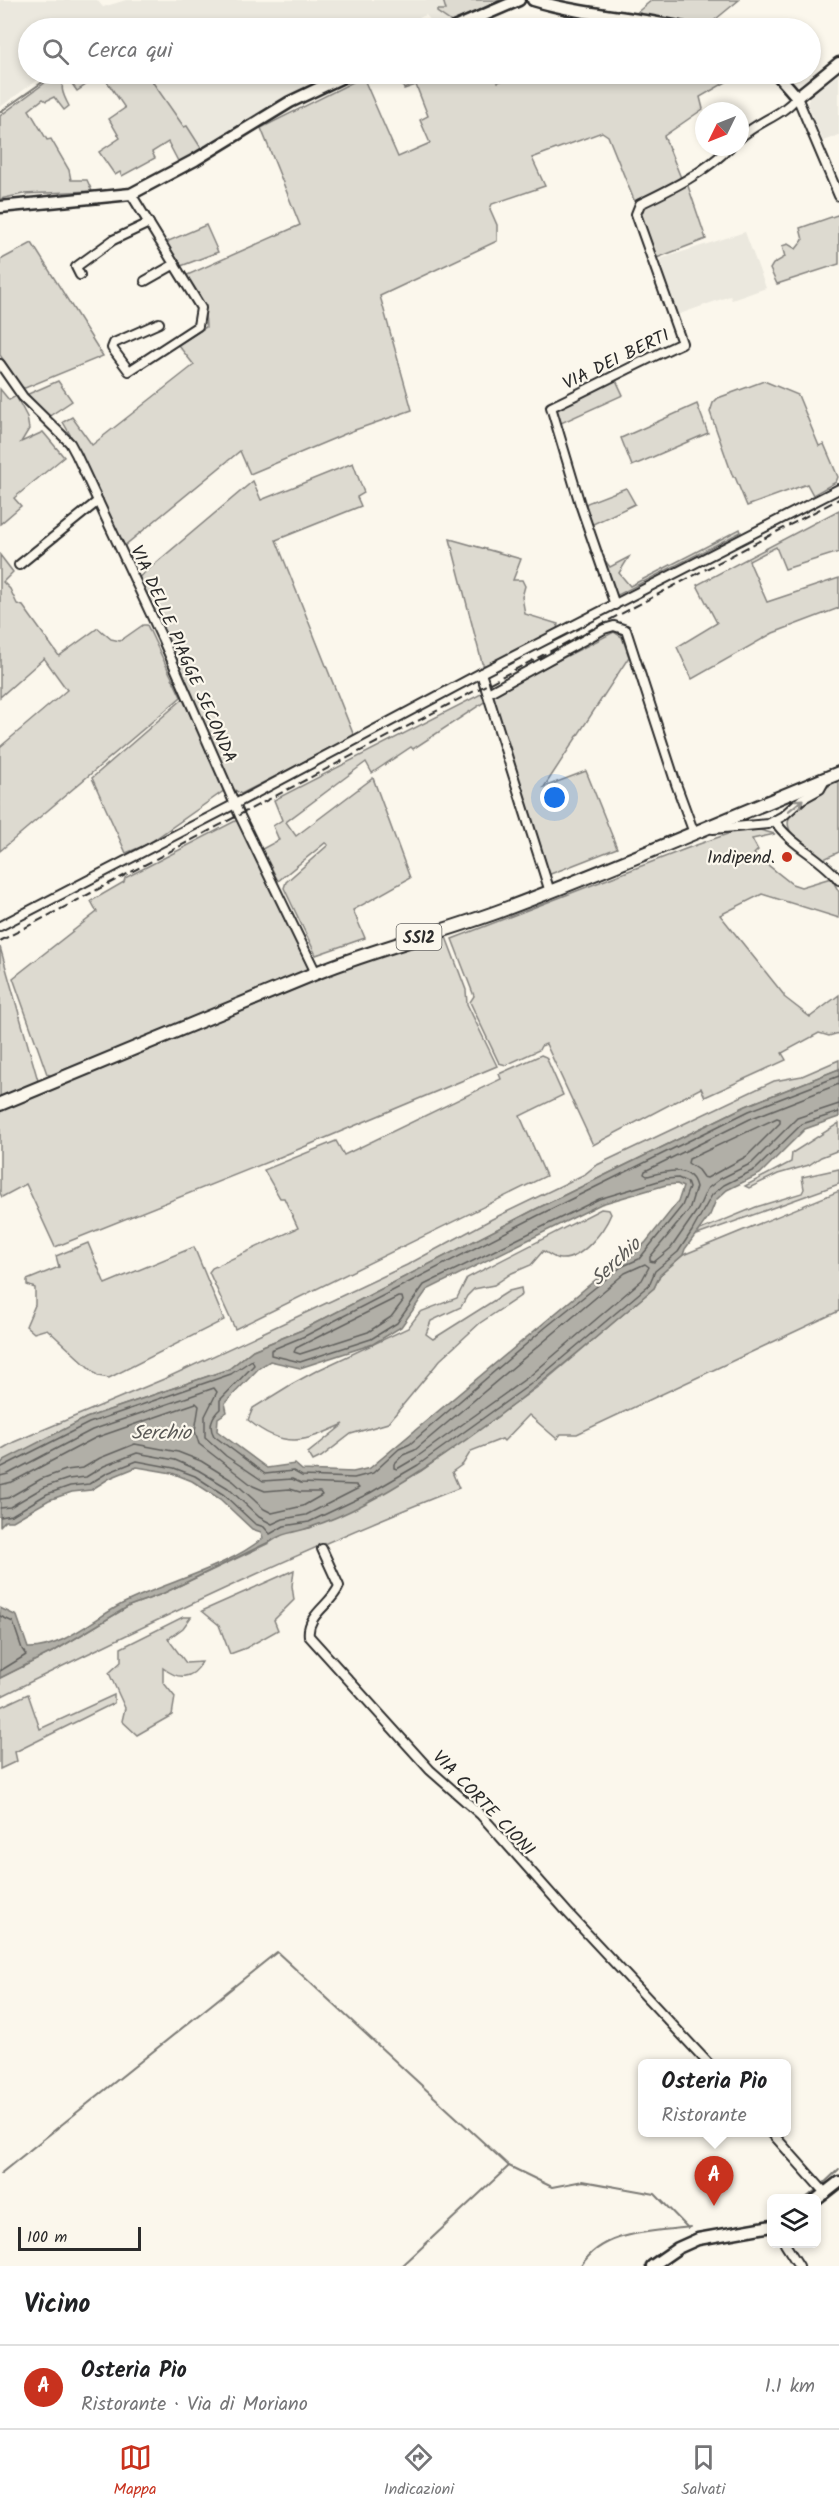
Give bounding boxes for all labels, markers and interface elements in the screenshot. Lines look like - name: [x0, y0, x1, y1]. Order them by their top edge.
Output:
- search box: [18, 18, 821, 84]
- text: Cerca qui: [87, 34, 173, 69]
- icon: search: [39, 35, 72, 68]
- north arrow: [695, 102, 749, 156]
- street label: VIA DEI BERTI: [558, 322, 675, 399]
- street label: VIA DELLE PIAGGE SECONDA: [121, 541, 244, 768]
- your location: [540, 783, 569, 812]
- one-way arrow: [788, 798, 804, 811]
- place label: Indipend.: [707, 844, 775, 873]
- marker: Indipend.: [780, 850, 794, 864]
- road number: SS12: [396, 924, 442, 950]
- water label: Serchio: [584, 1229, 651, 1295]
- water label: Serchio: [131, 1418, 193, 1450]
- street label: VIA CORTE CIONI: [424, 1744, 541, 1864]
- popup: [638, 2059, 791, 2137]
- text: Osteria Pio: [662, 2065, 767, 2100]
- text: Ristorante: [662, 2100, 747, 2132]
- pin: A: [694, 2156, 734, 2206]
- map controls: [767, 2194, 821, 2248]
- button: layers: [767, 2194, 821, 2248]
- scale bar: [18, 2224, 141, 2252]
- text: 100 m: [27, 2225, 67, 2250]
- text: Vicino: [24, 2284, 90, 2326]
- text: Osteria Pio: [81, 2354, 187, 2389]
- text: A: [37, 2371, 50, 2403]
- text: 1.1 km: [764, 2371, 815, 2403]
- text: Ristorante · Via di Moriano: [81, 2389, 308, 2421]
- tab: Mappa: [114, 2441, 157, 2502]
- tab: Indicazioni: [384, 2441, 454, 2502]
- tab: Salvati: [681, 2441, 725, 2502]

